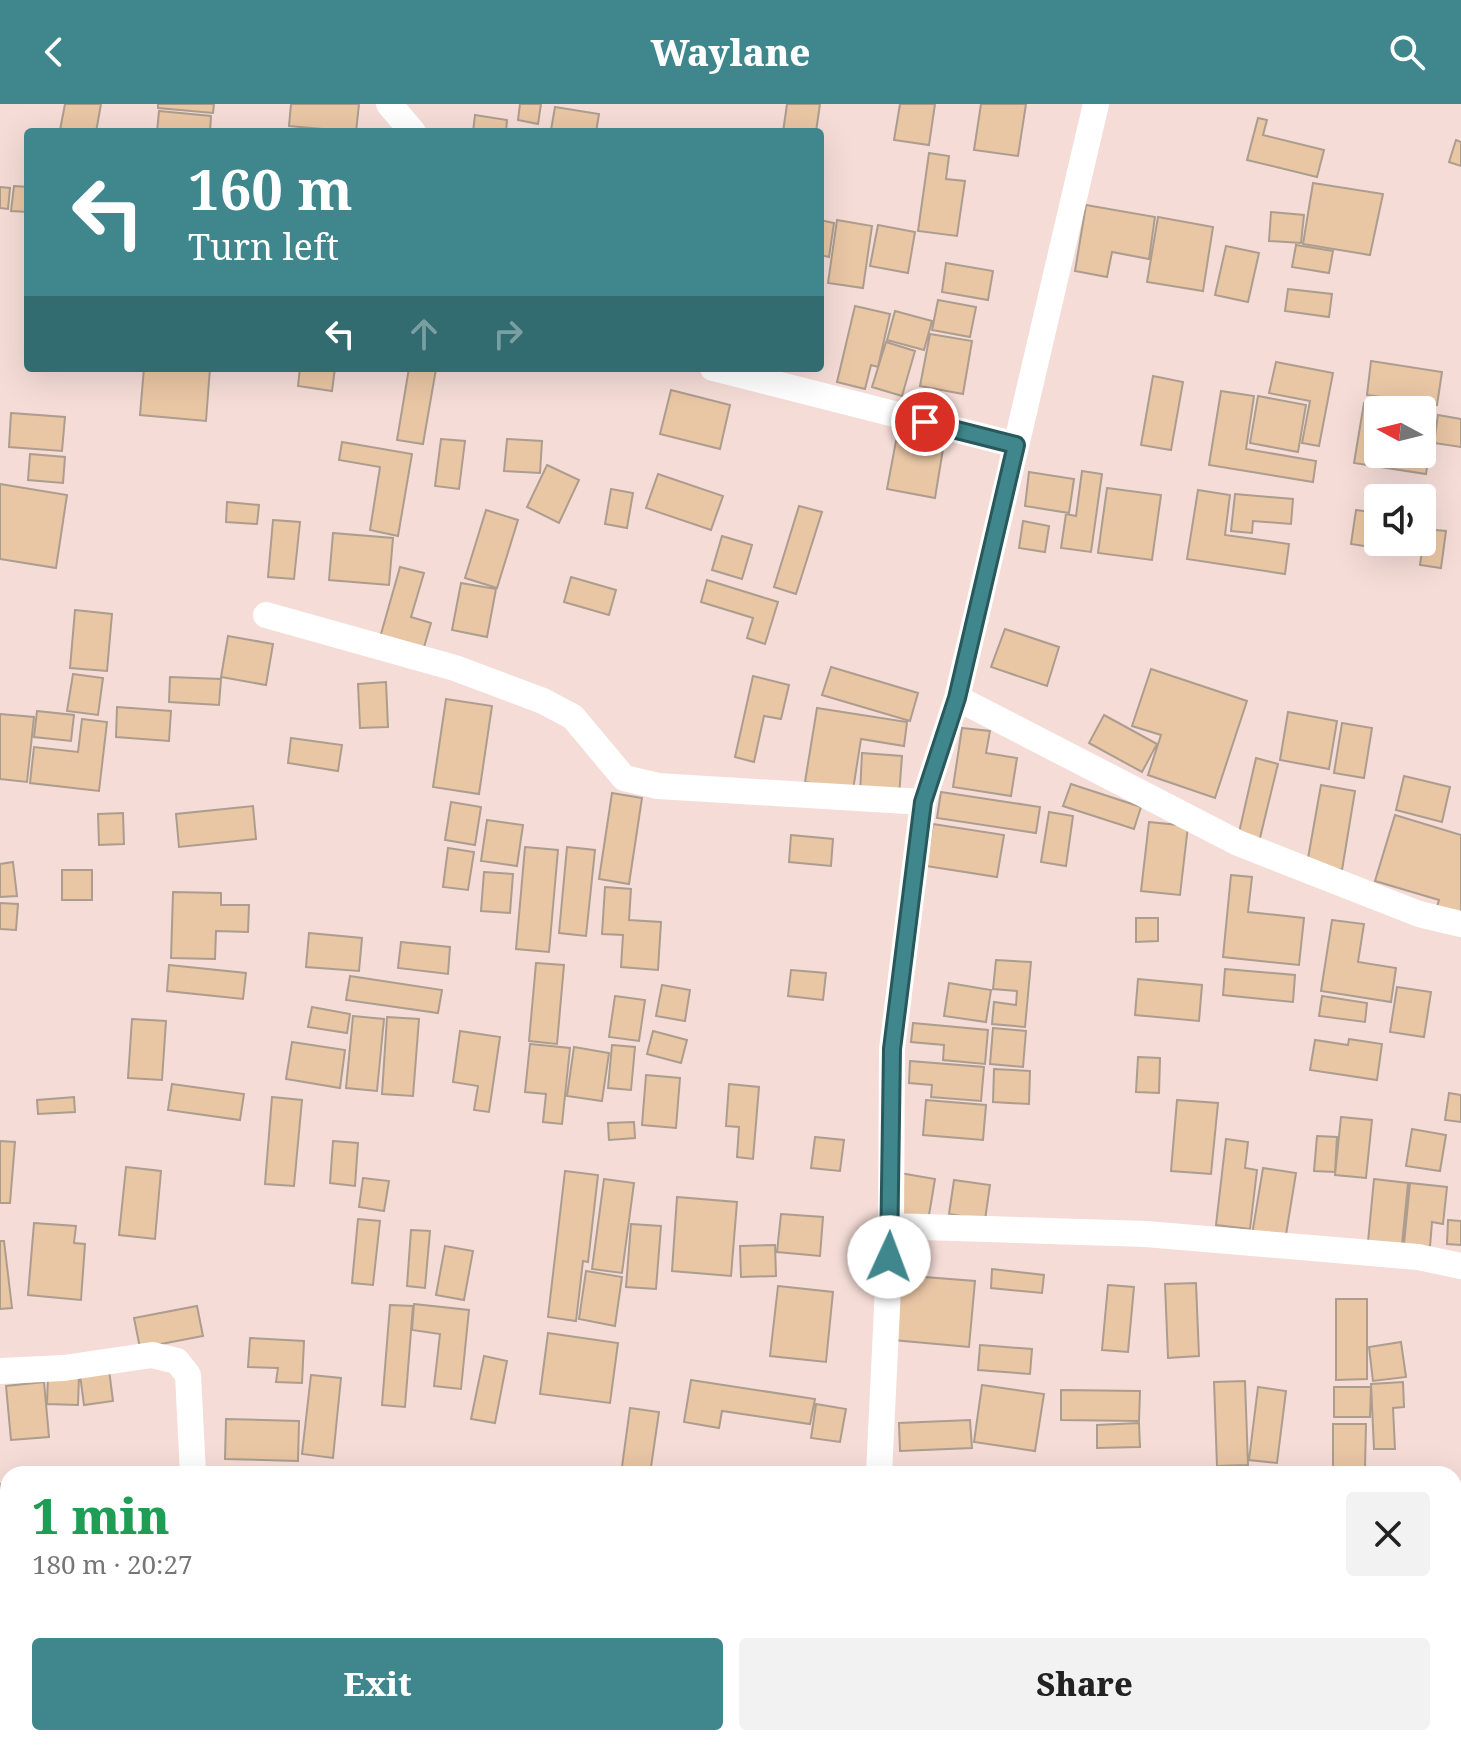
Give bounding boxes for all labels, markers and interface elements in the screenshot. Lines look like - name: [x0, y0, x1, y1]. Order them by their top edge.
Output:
- text: Waylane: [651, 28, 810, 77]
- icon: back: [32, 30, 76, 74]
- icon: search: [1385, 30, 1429, 74]
- text: 160 m: [188, 150, 353, 226]
- icon: left: [56, 160, 160, 264]
- text: Turn left: [188, 222, 339, 271]
- icon: left: [318, 312, 362, 356]
- icon: ahead: [402, 312, 446, 356]
- icon: right: [486, 312, 530, 356]
- pin: [891, 388, 959, 456]
- north arrow: [1364, 396, 1436, 468]
- map controls: [1364, 396, 1436, 556]
- icon: arrive: [903, 400, 947, 444]
- button: sound: [1364, 484, 1436, 556]
- position arrow: [847, 1215, 931, 1299]
- text: 1 min: [32, 1483, 170, 1548]
- button: close: [1346, 1492, 1430, 1576]
- text: 180 m · 20:27: [32, 1546, 193, 1582]
- button: Exit: [32, 1638, 723, 1730]
- button: Share: [739, 1638, 1430, 1730]

